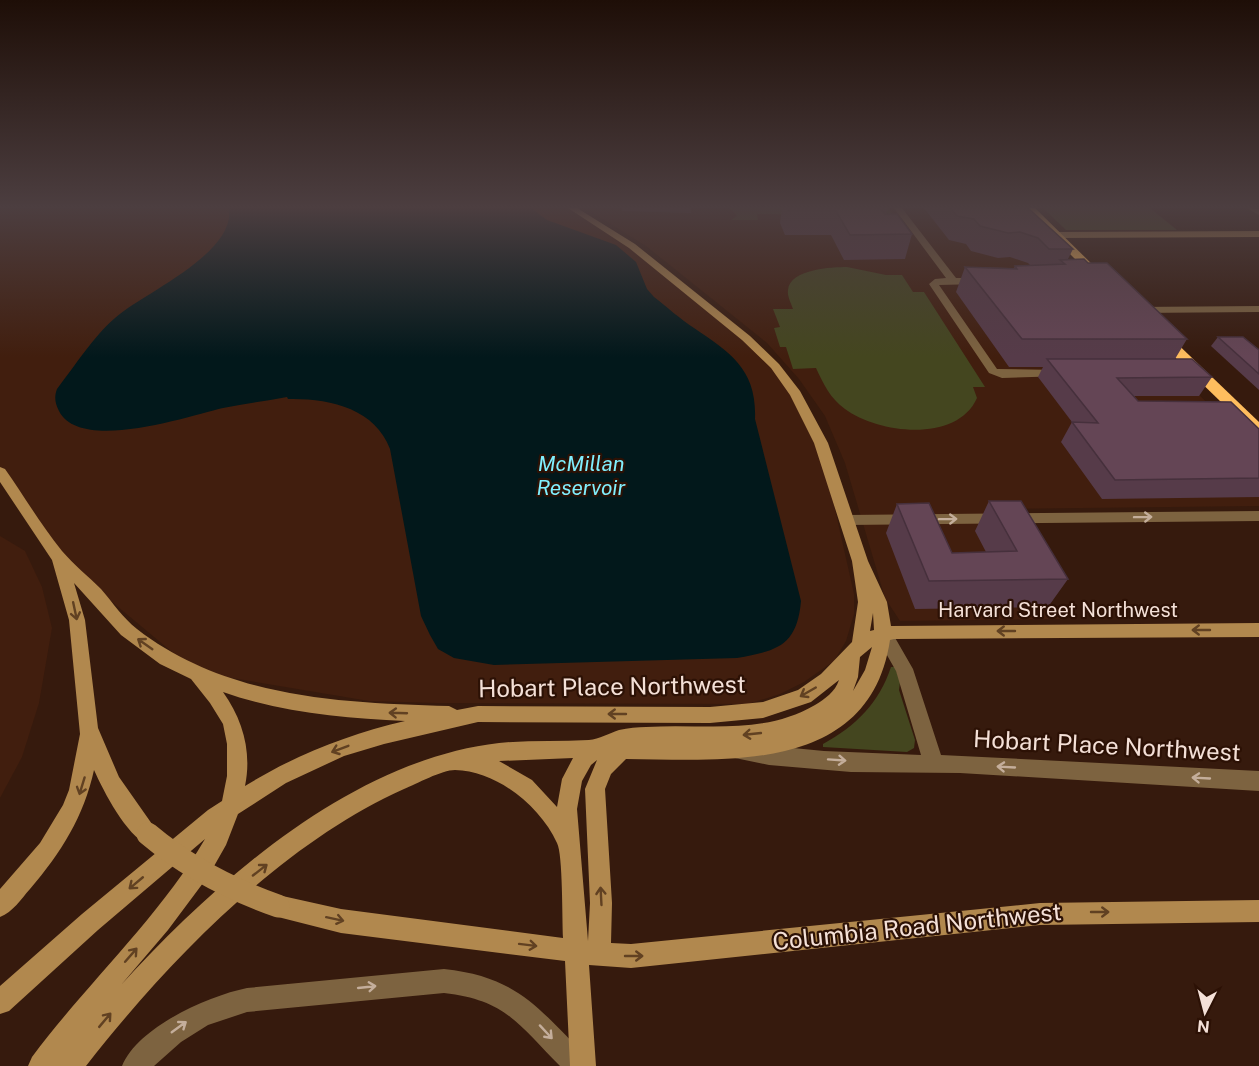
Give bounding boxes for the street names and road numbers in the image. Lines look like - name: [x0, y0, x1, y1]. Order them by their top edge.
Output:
- street label: Harvard Street Northwest: [938, 598, 1178, 622]
- street label: Hobart Place Northwest: [478, 670, 746, 702]
- street label: Hobart Place Northwest: [973, 724, 1242, 766]
- street label: Columbia Road Northwest: [771, 897, 1063, 955]

